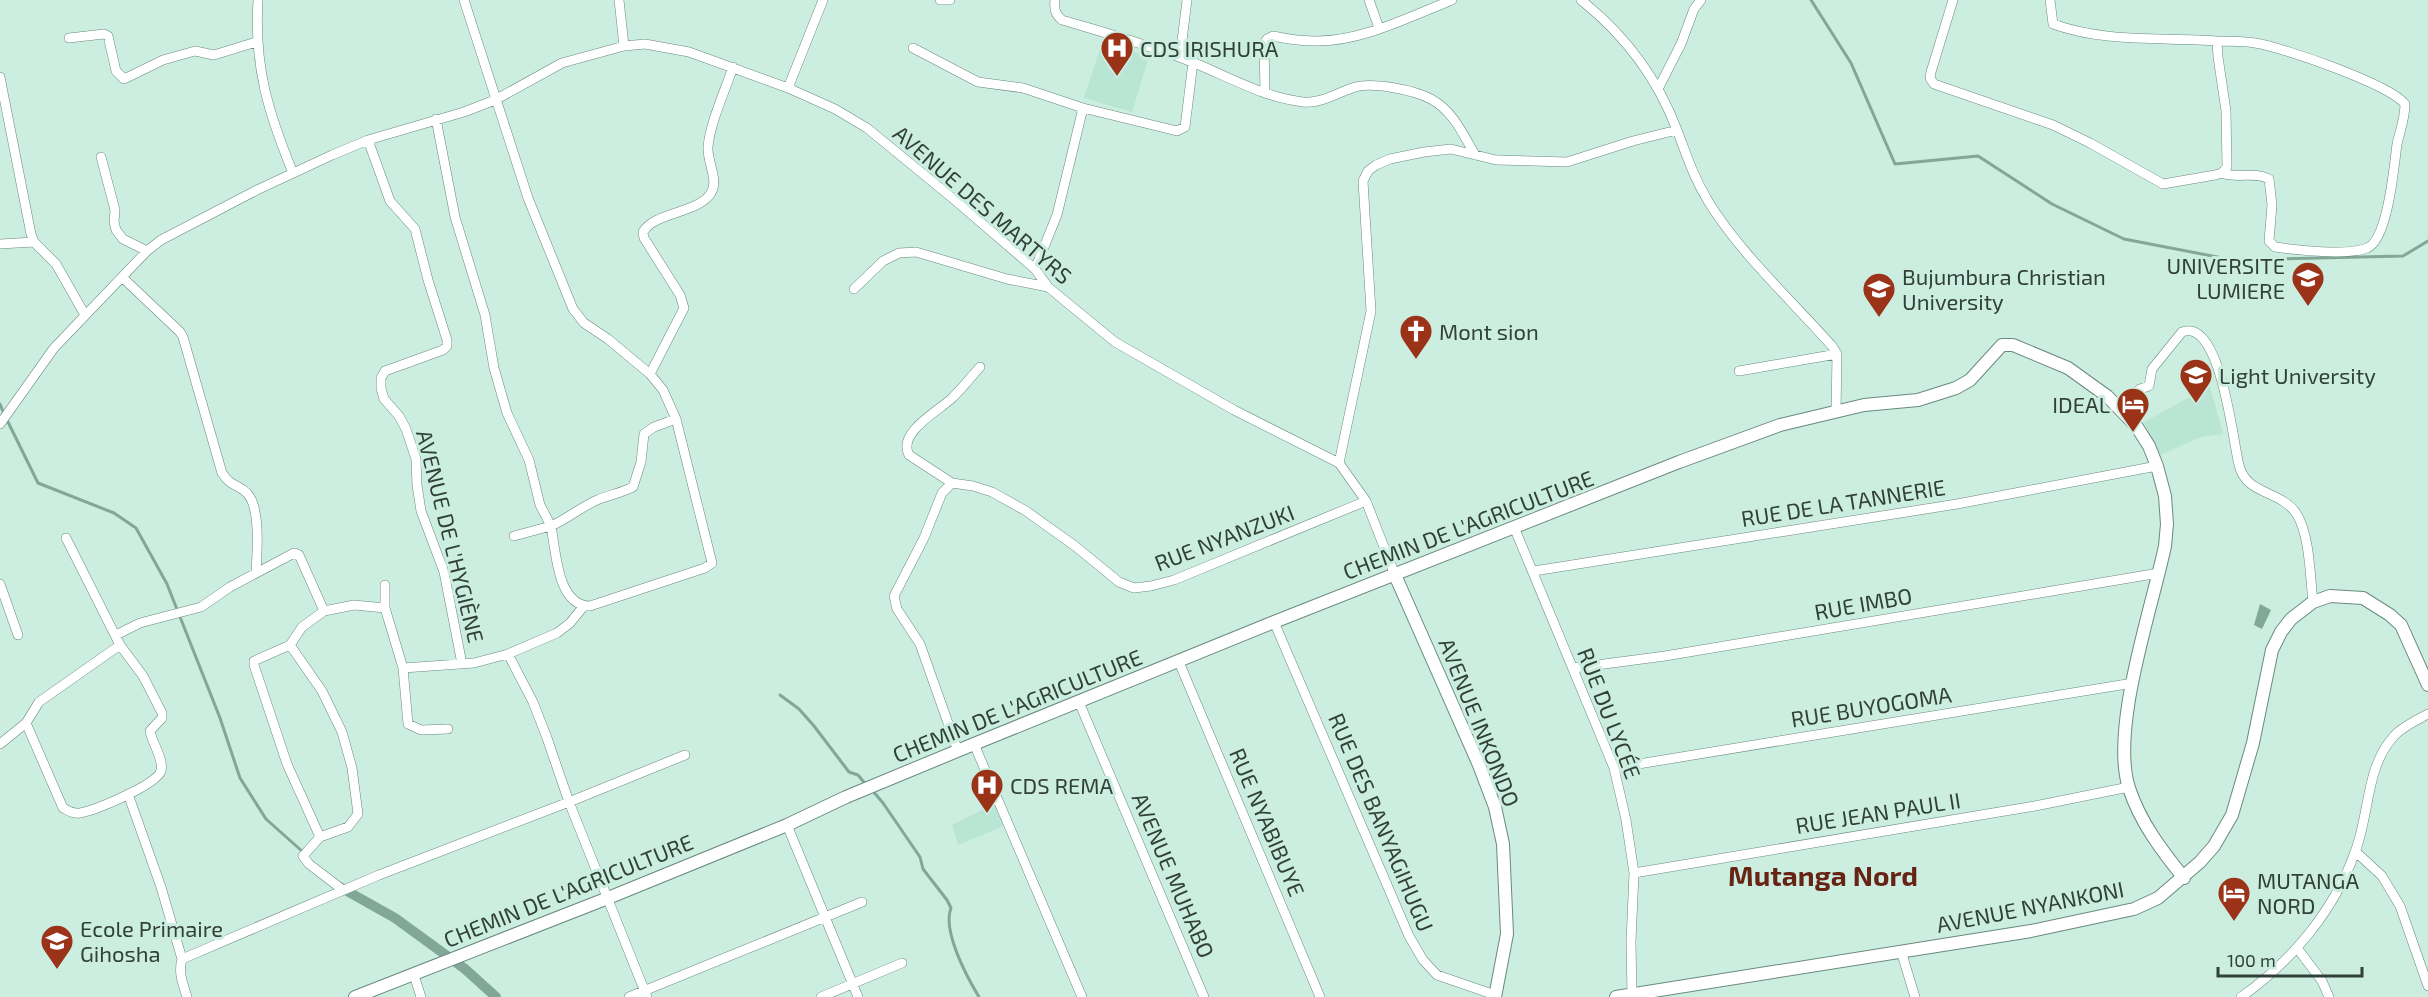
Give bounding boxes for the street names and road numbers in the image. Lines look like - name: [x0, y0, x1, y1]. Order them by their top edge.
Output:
- street label: AVENUE DES MARTYRS: [889, 119, 1077, 289]
- street label: AVENUE DE L'HYGIÈNE: [412, 427, 490, 645]
- street label: CHEMIN DE L'AGRICULTURE: [1339, 464, 1597, 584]
- street label: RUE DE LA TANNERIE: [1739, 473, 1947, 531]
- street label: RUE NYANZUKI: [1151, 498, 1297, 576]
- street label: RUE IMBO: [1812, 582, 1914, 624]
- street label: AVENUE INKONDO: [1434, 634, 1526, 810]
- street label: CHEMIN DE L'AGRICULTURE: [889, 643, 1145, 767]
- street label: RUE DU LYCÉE: [1573, 644, 1647, 782]
- street label: RUE BUYOGOMA: [1789, 680, 1953, 732]
- street label: RUE DES BANYAGIHUGU: [1324, 709, 1440, 935]
- street label: RUE NYABIBUYE: [1225, 744, 1311, 900]
- street label: RUE JEAN PAUL II: [1794, 786, 1962, 838]
- street label: AVENUE MUHABO: [1128, 789, 1220, 961]
- street label: CHEMIN DE L'AGRICULTURE: [440, 828, 696, 952]
- street label: AVENUE NYANKONI: [1934, 875, 2126, 937]

